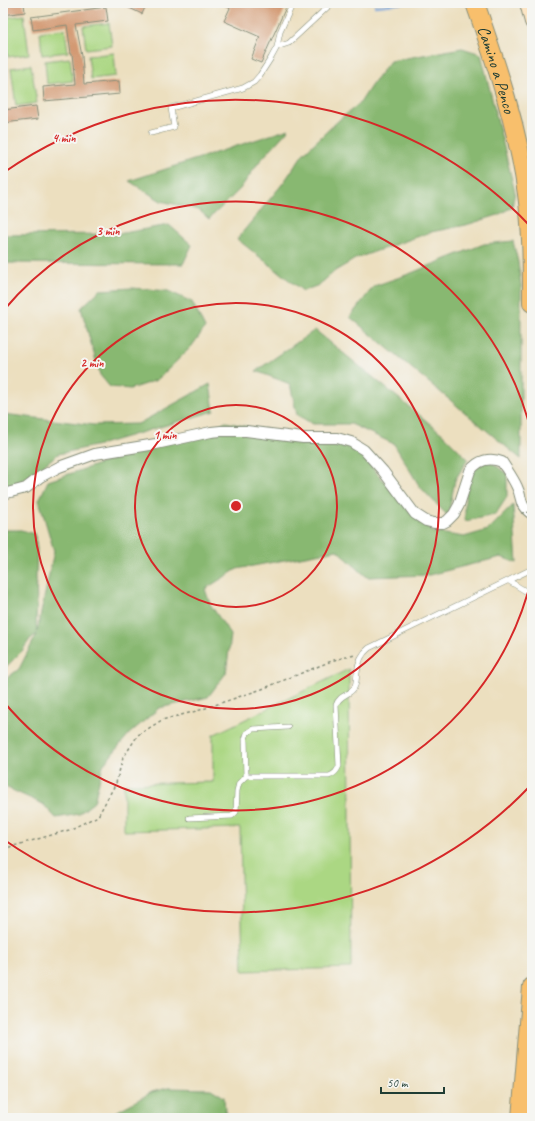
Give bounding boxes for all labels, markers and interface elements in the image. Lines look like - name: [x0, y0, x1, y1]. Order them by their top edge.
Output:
- street label: Camino a Penco: [473, 23, 520, 117]
- text: 4 min: [53, 130, 76, 146]
- text: 3 min: [97, 223, 120, 239]
- text: 2 min: [81, 355, 104, 371]
- text: 1 min: [154, 427, 177, 443]
- centre of rings: [229, 499, 243, 513]
- scale bar: [381, 1069, 444, 1095]
- text: 50 m: [387, 1075, 409, 1091]

